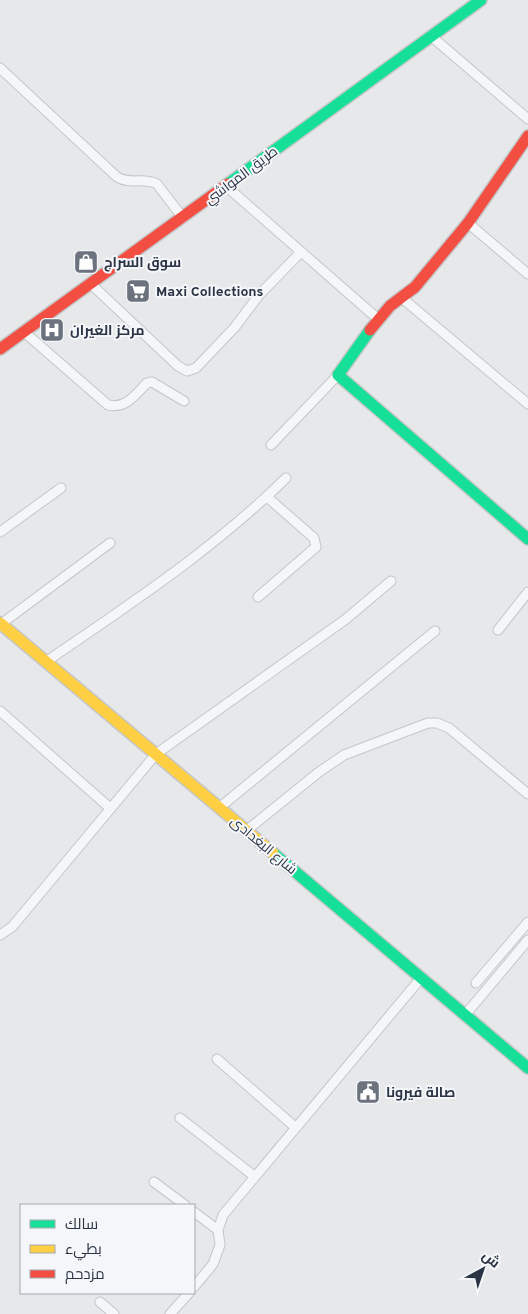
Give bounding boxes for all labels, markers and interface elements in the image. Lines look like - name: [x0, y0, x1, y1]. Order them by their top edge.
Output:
- street label: طريق المواشي: [202, 143, 282, 210]
- shop icon: سوق السراج: [73, 249, 99, 275]
- place label: سوق السراج: [104, 255, 181, 272]
- supermarket icon: Maxi Collections: [125, 278, 151, 304]
- place label: Maxi Collections: [156, 284, 264, 301]
- hospital icon: مركز الغيران: [39, 317, 65, 343]
- place label: مركز الغيران: [70, 323, 145, 340]
- street label: شارع البغدادى: [226, 813, 300, 879]
- public building icon: صالة فيرونا: [355, 1079, 381, 1105]
- place label: صالة فيرونا: [386, 1085, 455, 1102]
- legend: [20, 1204, 195, 1294]
- text: سالك: [65, 1216, 98, 1235]
- text: بطيء: [65, 1241, 102, 1261]
- north arrow: [458, 1244, 508, 1294]
- text: ش: [478, 1247, 503, 1272]
- text: مزدحم: [65, 1266, 105, 1285]

